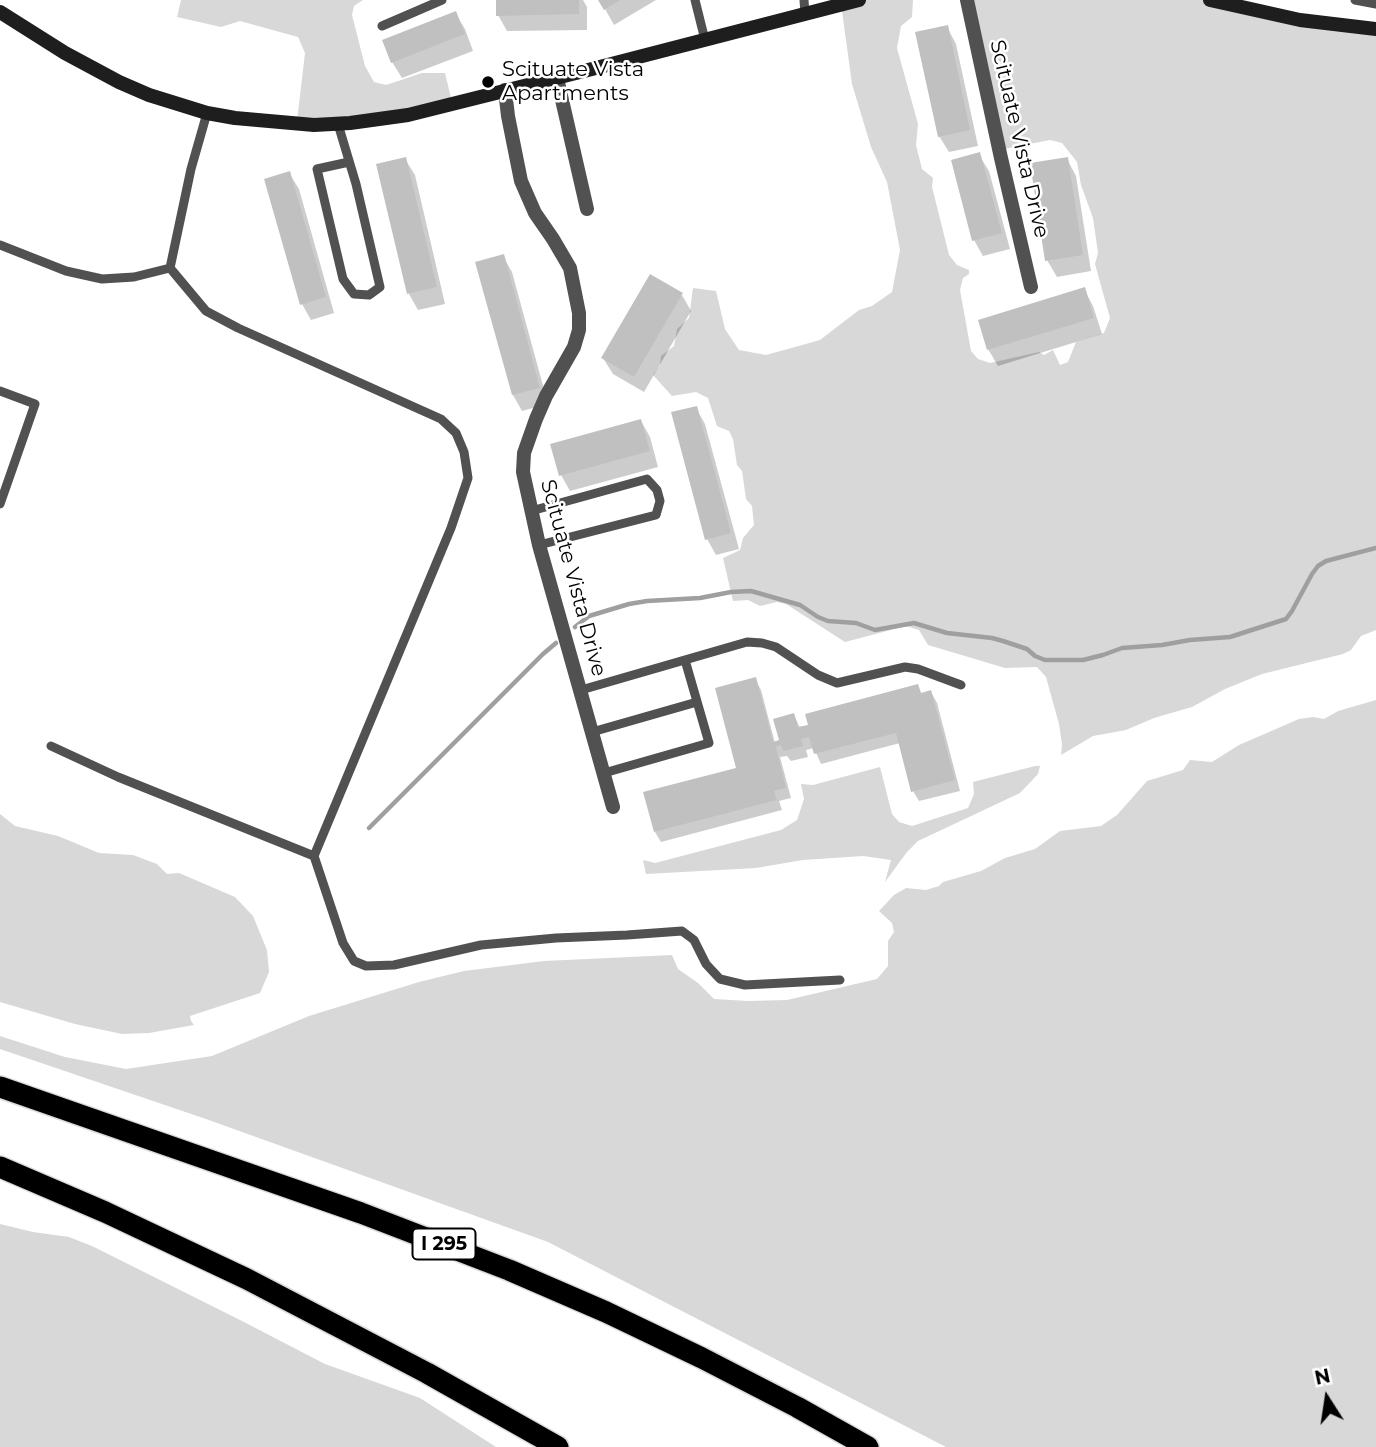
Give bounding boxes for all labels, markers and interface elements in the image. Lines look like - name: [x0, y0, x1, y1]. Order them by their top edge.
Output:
- street label: Scituate Vista Drive: [984, 37, 1054, 241]
- place label: Scituate Vista Apartments: [502, 57, 644, 107]
- marker: Scituate Vista Apartments: [480, 74, 496, 90]
- street label: Scituate Vista Drive: [535, 477, 611, 679]
- road number: I 295: [412, 1228, 476, 1260]
- north arrow: [1292, 1363, 1362, 1433]
- text: N: [1313, 1364, 1332, 1390]

